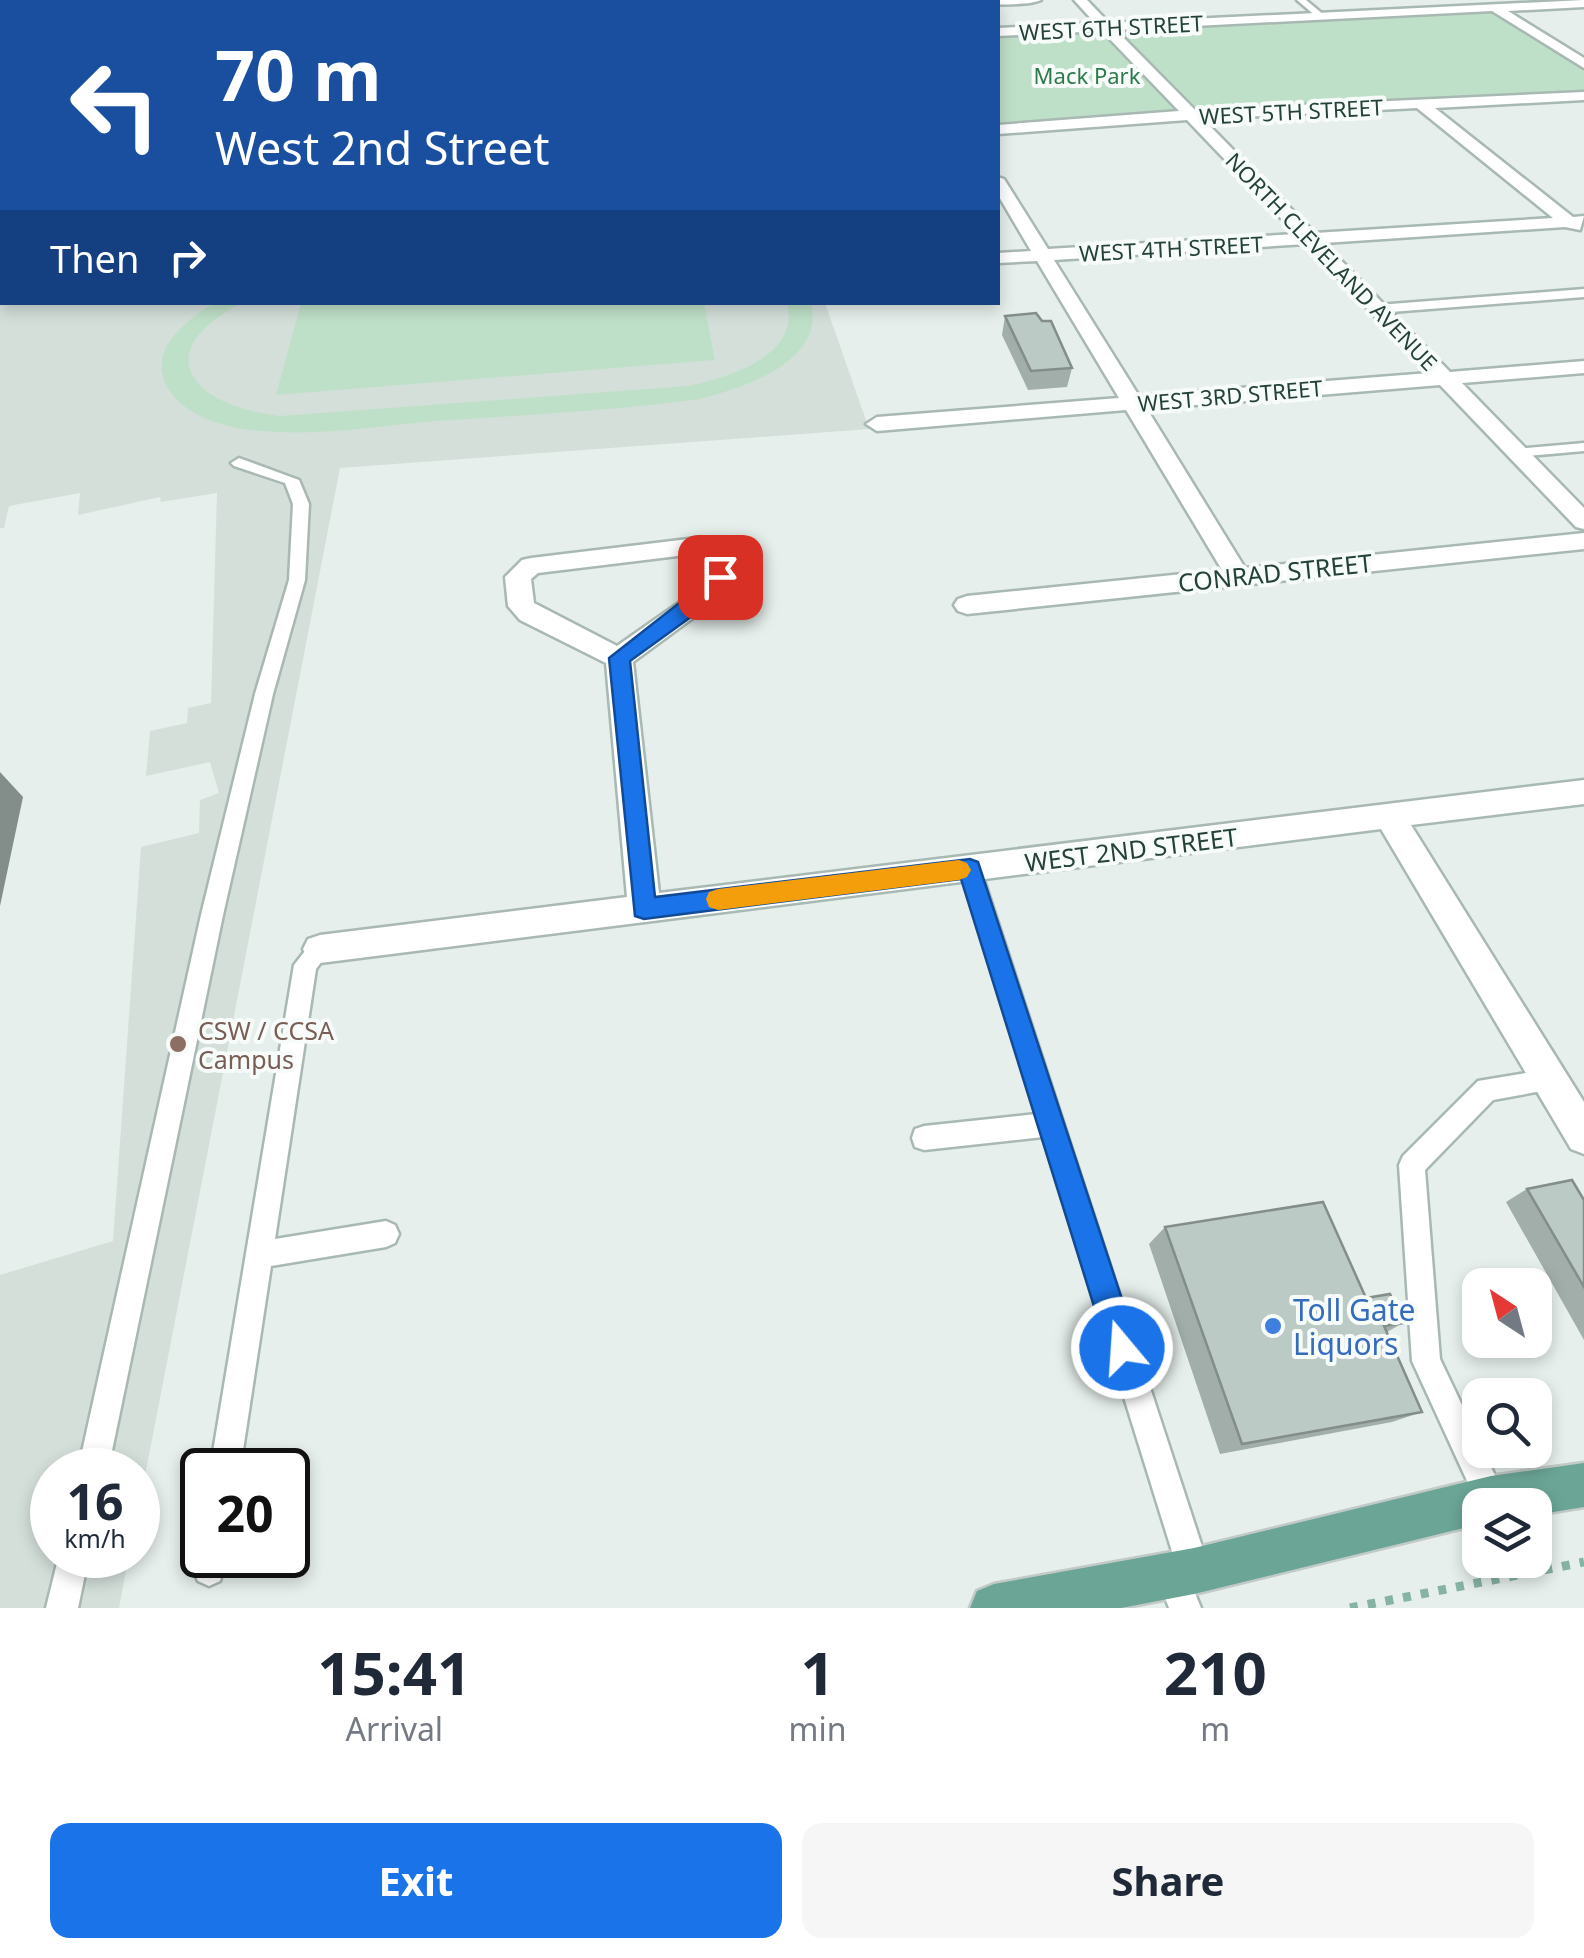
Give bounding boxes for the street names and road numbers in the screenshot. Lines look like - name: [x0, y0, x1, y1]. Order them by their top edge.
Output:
- street label: WEST 6TH STREET: [1018, 7, 1204, 47]
- street label: WEST 5TH STREET: [1198, 91, 1384, 131]
- street label: NORTH CLEVELAND AVENUE: [1220, 145, 1444, 377]
- street label: WEST 4TH STREET: [1078, 228, 1264, 268]
- street label: WEST 3RD STREET: [1136, 372, 1324, 418]
- street label: CONRAD STREET: [1176, 545, 1374, 599]
- street label: WEST 2ND STREET: [1023, 819, 1239, 879]

